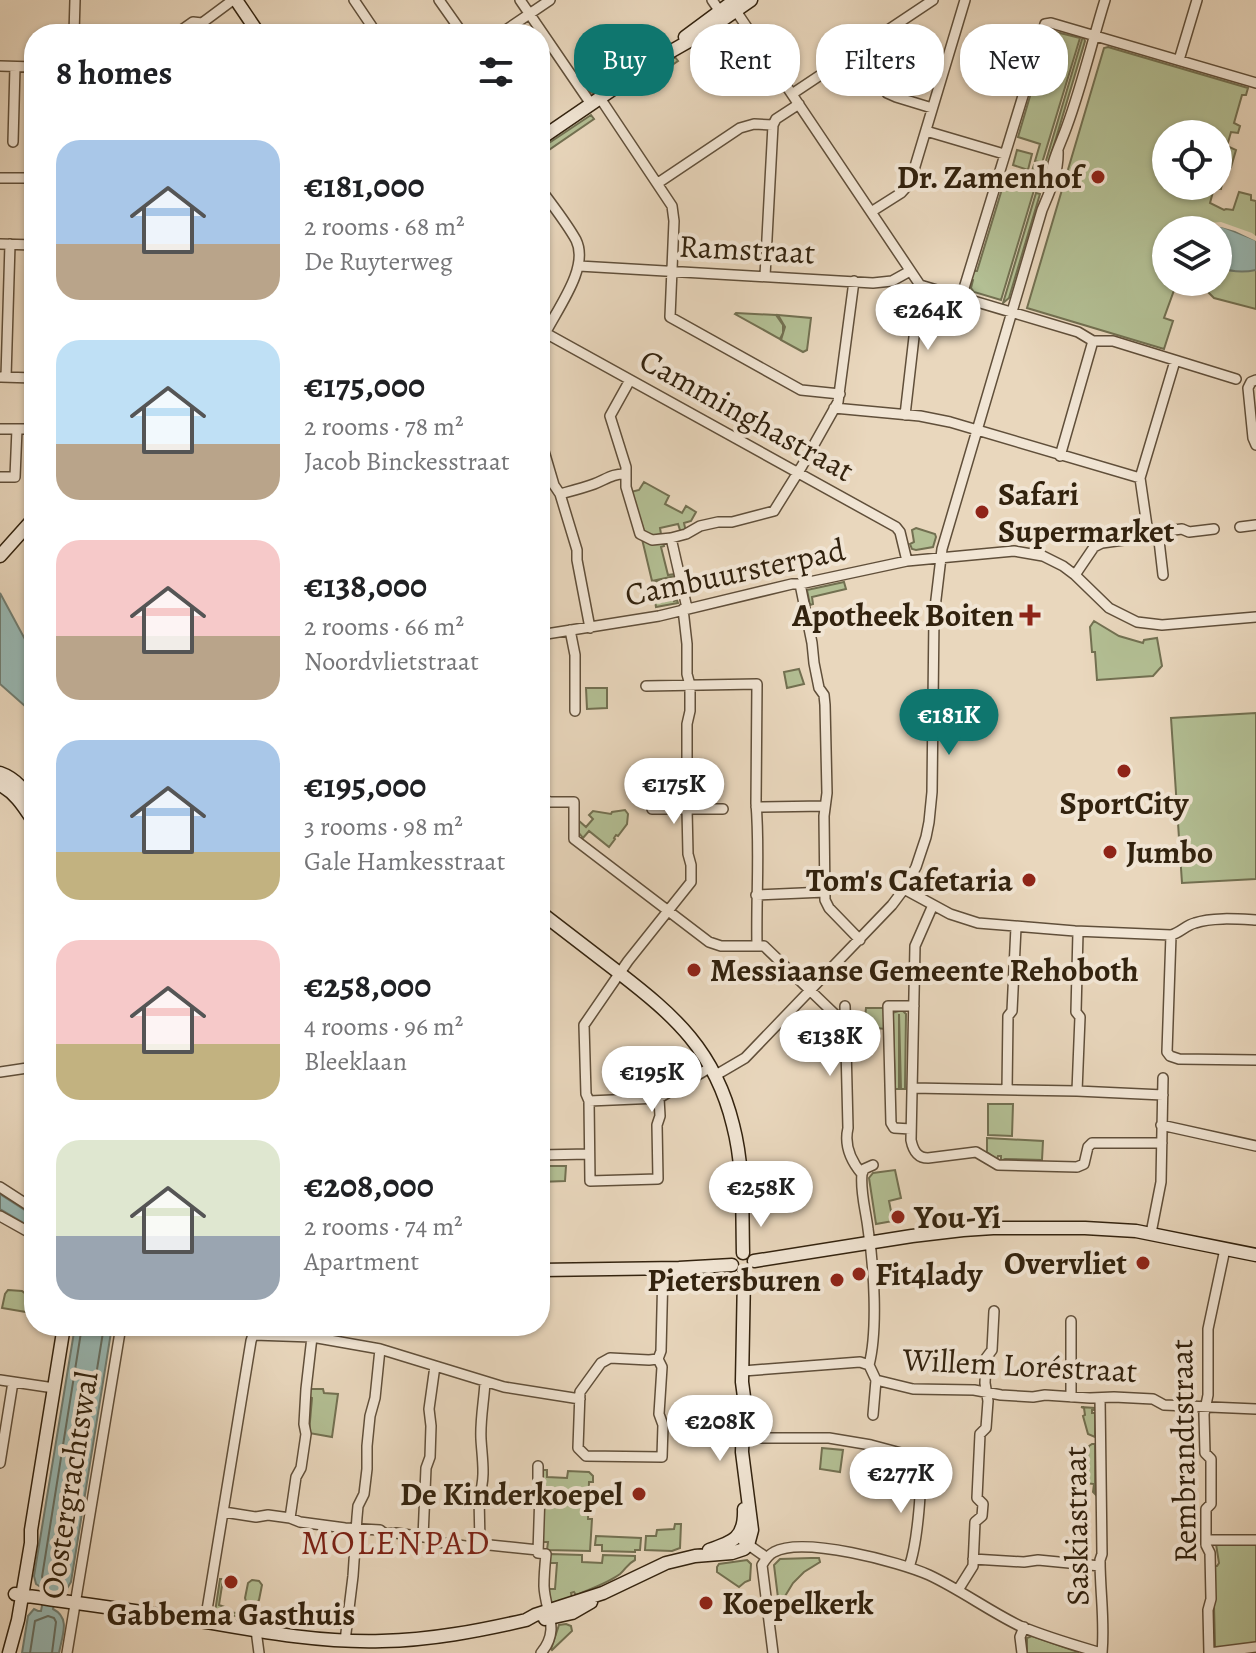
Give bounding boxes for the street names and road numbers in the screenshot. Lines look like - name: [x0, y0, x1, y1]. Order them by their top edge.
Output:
- street label: Ramstraat: [678, 223, 816, 275]
- street label: Camminghastraat: [632, 338, 862, 492]
- street label: Cambuursterpad: [621, 527, 850, 617]
- street label: Willem Loréstraat: [901, 1337, 1138, 1393]
- street label: Rembrandtstraat: [1159, 1339, 1207, 1563]
- street label: Oostergrachtswal: [29, 1368, 109, 1602]
- street label: Saskiastraat: [1053, 1446, 1099, 1606]

